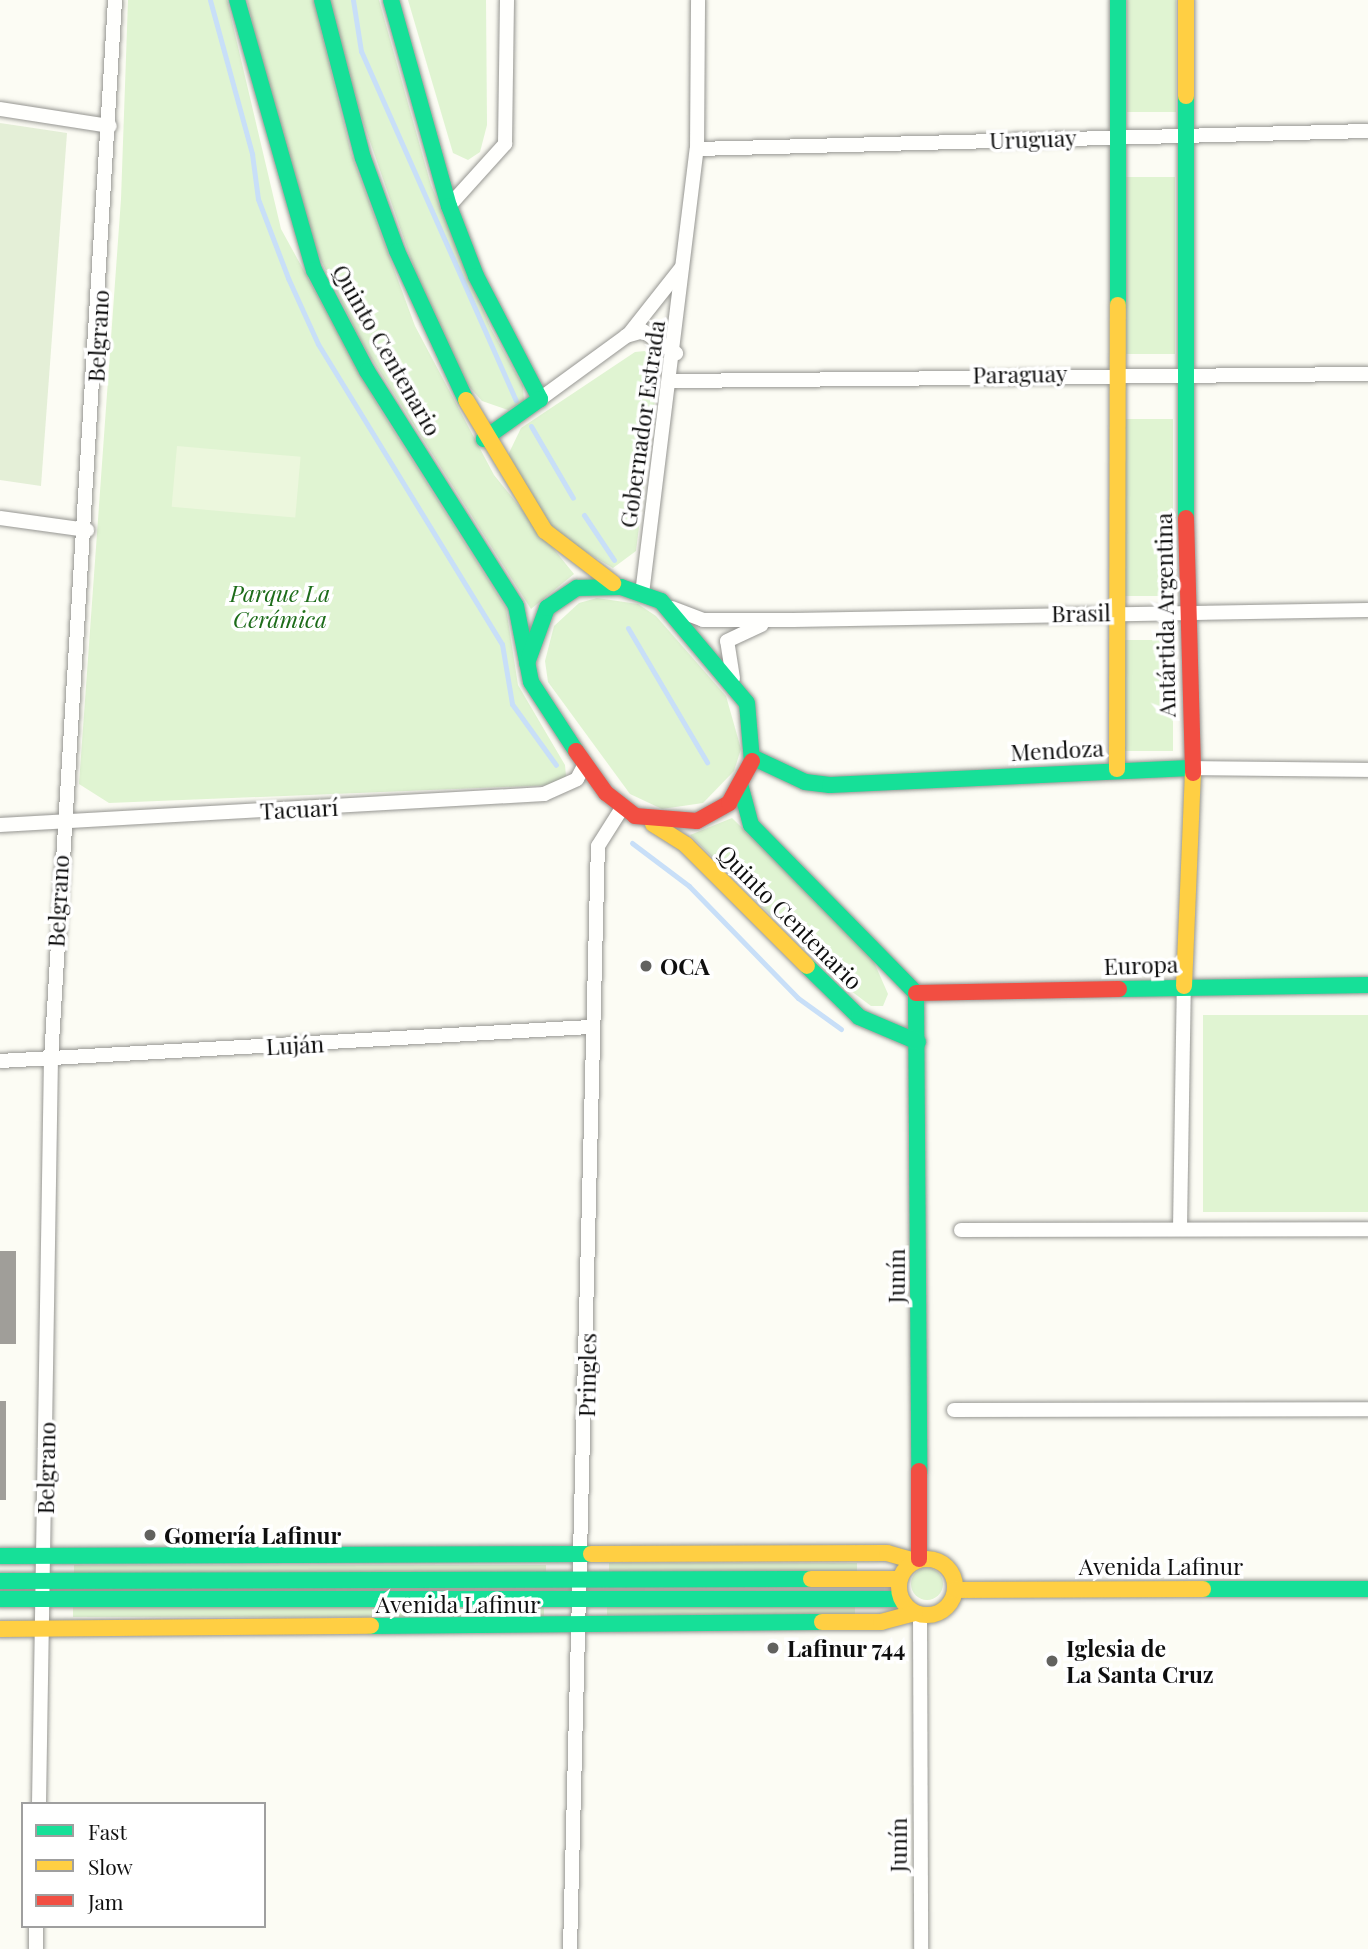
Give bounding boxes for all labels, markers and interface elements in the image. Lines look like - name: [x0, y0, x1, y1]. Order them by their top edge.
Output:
- street label: Uruguay: [989, 124, 1077, 154]
- street label: Quinto Centenario: [327, 259, 447, 441]
- street label: Belgrano: [82, 289, 114, 383]
- street label: Gobernador Estrada: [614, 318, 670, 530]
- street label: Paraguay: [972, 359, 1068, 389]
- street label: Antártida Argentina: [1149, 512, 1181, 718]
- park label: Parque La Cerámica: [230, 579, 330, 633]
- street label: Brasil: [1051, 599, 1111, 627]
- street label: Mendoza: [1010, 734, 1104, 766]
- street label: Tacuarí: [259, 793, 339, 825]
- street label: Quinto Centenario: [712, 839, 868, 995]
- street label: Belgrano: [42, 854, 74, 948]
- street label: Europa: [1103, 950, 1179, 980]
- place label: OCA: [660, 952, 710, 980]
- marker: OCA: [638, 958, 654, 974]
- street label: Luján: [265, 1030, 325, 1060]
- street label: Junín: [882, 1249, 910, 1303]
- street label: Pringles: [572, 1333, 602, 1417]
- street label: Belgrano: [31, 1421, 61, 1515]
- place label: Gomería Lafinur: [164, 1521, 341, 1549]
- marker: Gomería Lafinur: [142, 1527, 158, 1543]
- street label: Avenida Lafinur: [1079, 1552, 1243, 1580]
- street label: Avenida Lafinur: [376, 1590, 540, 1618]
- place label: Lafinur 744: [787, 1634, 906, 1662]
- place label: Iglesia de La Santa Cruz: [1066, 1634, 1214, 1688]
- marker: Lafinur 744: [765, 1640, 781, 1656]
- marker: Iglesia de La Santa Cruz: [1044, 1653, 1060, 1669]
- legend: [21, 1802, 266, 1928]
- text: Fast: [88, 1817, 127, 1845]
- street label: Junín: [884, 1818, 912, 1872]
- text: Slow: [88, 1852, 133, 1880]
- text: Jam: [88, 1887, 124, 1915]

